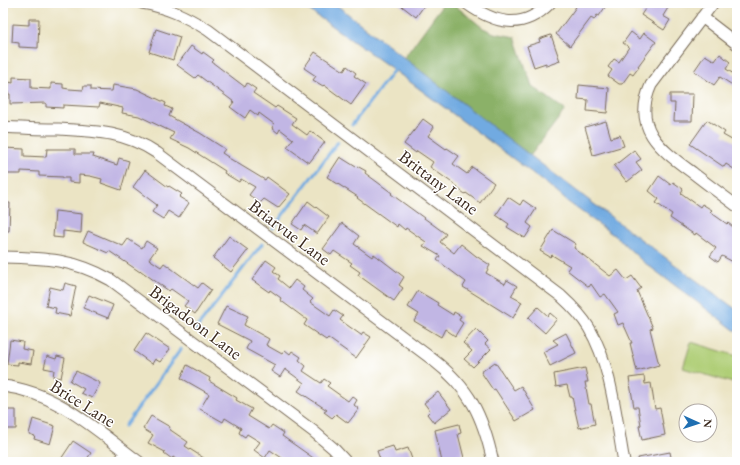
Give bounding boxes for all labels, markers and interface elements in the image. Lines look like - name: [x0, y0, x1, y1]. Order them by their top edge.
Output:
- street label: Brittany Lane: [395, 145, 483, 219]
- street label: Briarvue Lane: [245, 194, 335, 270]
- street label: Brigadoon Lane: [145, 280, 247, 364]
- street label: Brice Lane: [46, 374, 120, 432]
- north arrow: [678, 403, 718, 443]
- text: N: [701, 419, 715, 428]

